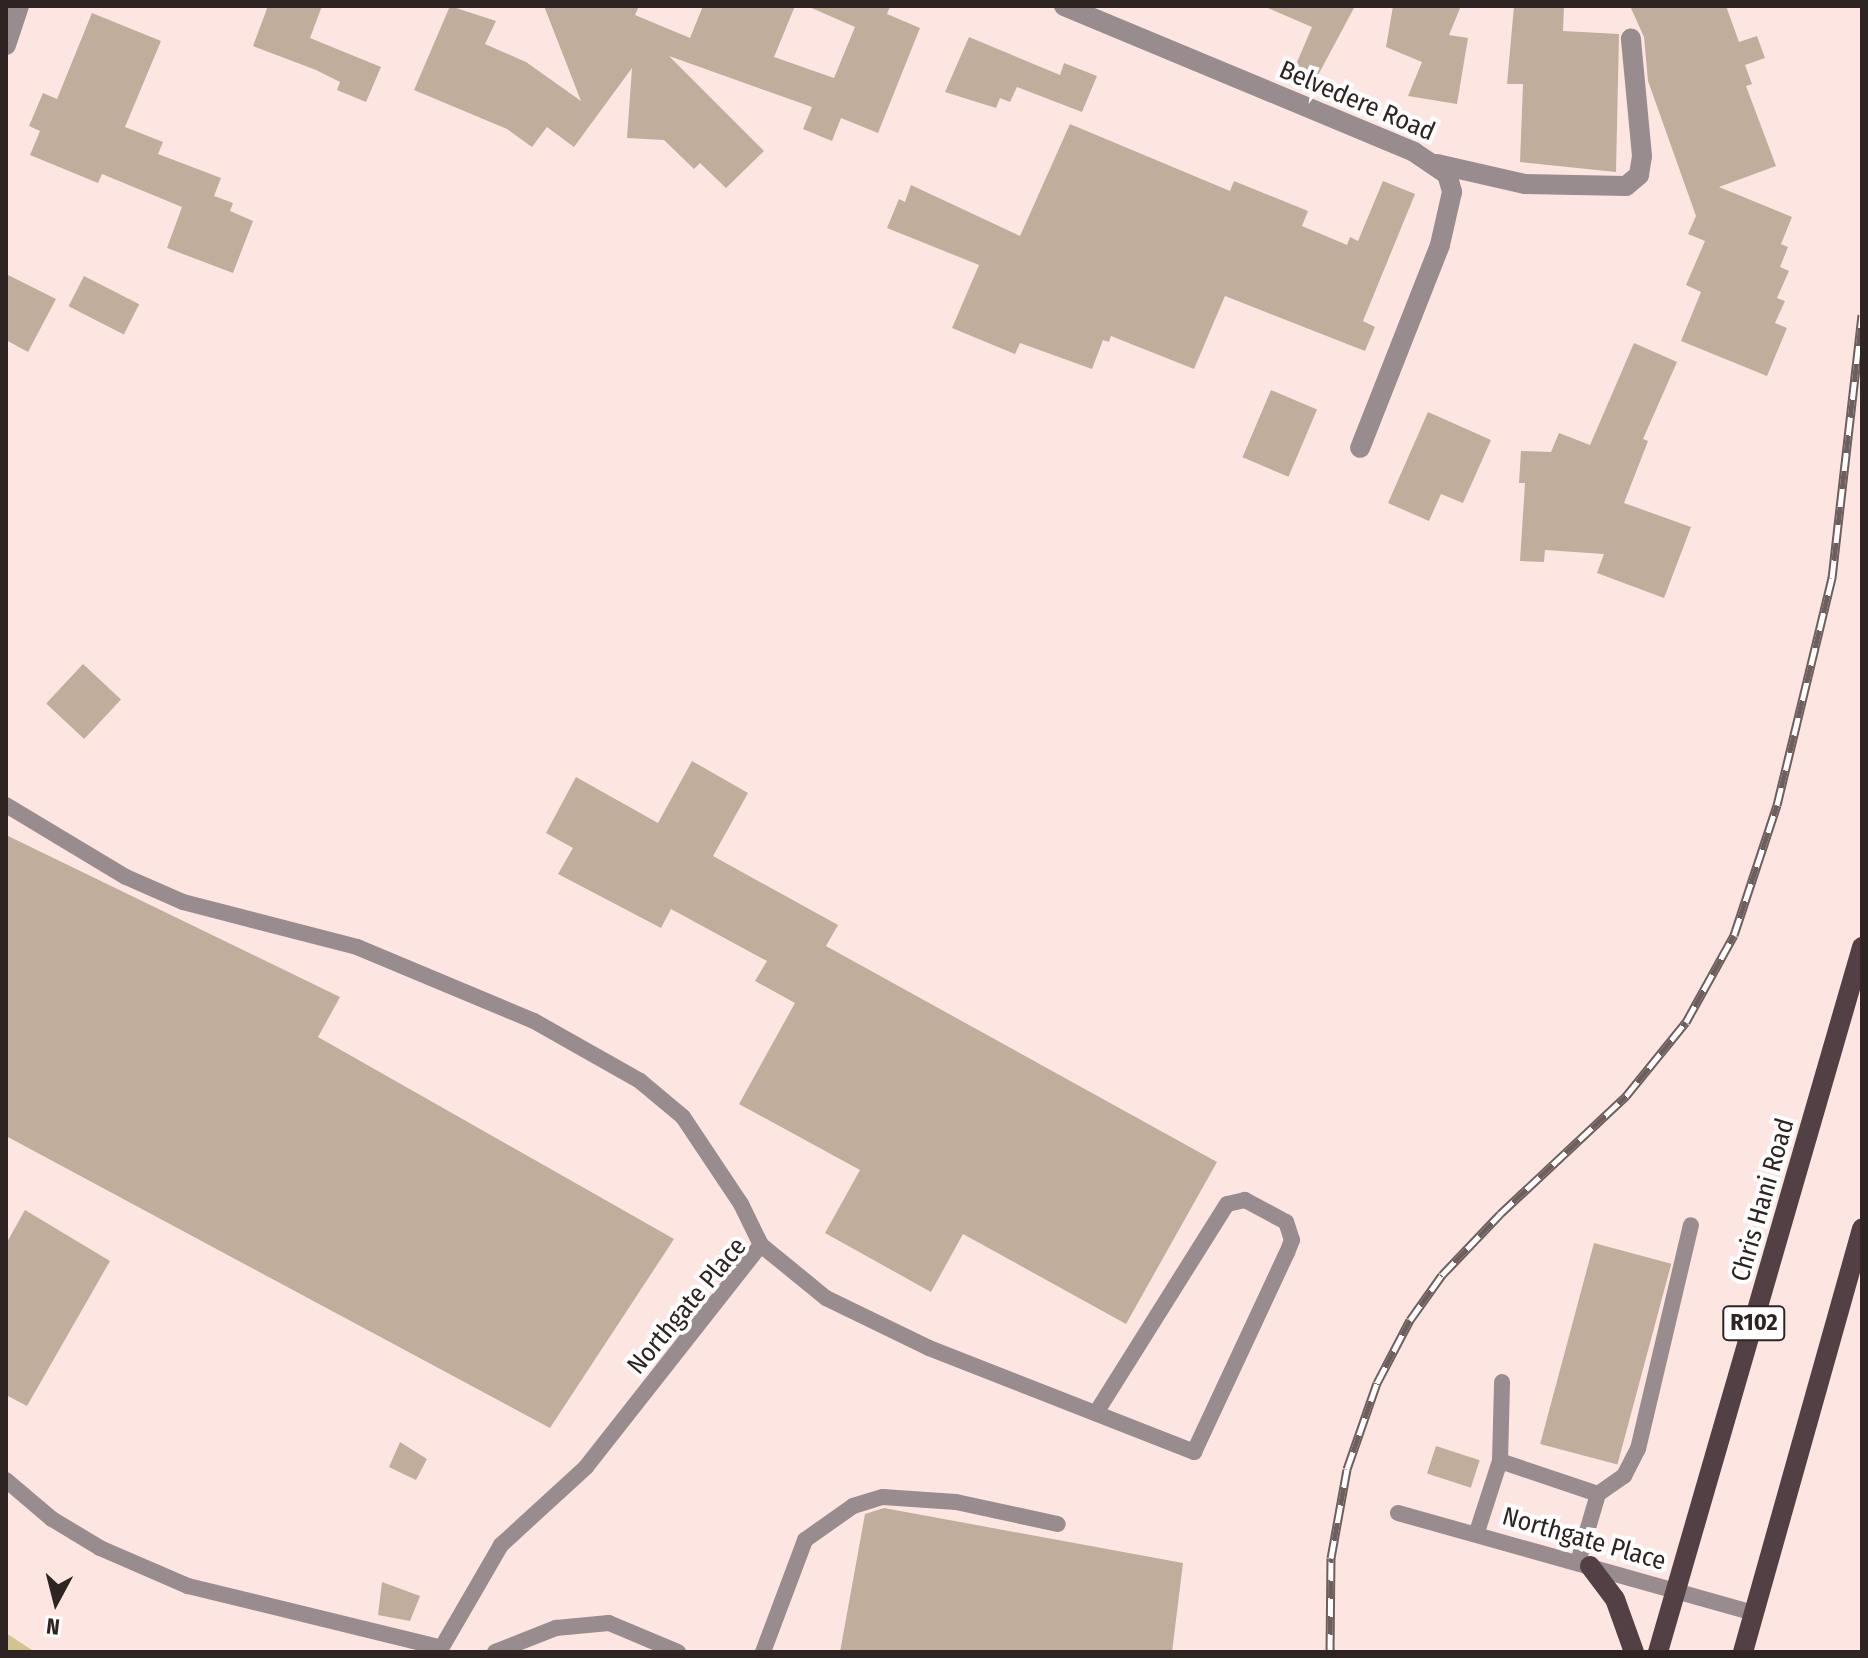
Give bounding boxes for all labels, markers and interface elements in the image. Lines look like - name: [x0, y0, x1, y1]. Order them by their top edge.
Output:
- street label: Belvedere Road: [1275, 54, 1439, 148]
- street label: Chris Hani Road: [1725, 1115, 1801, 1285]
- street label: Northgate Place: [621, 1231, 753, 1381]
- road number: R102: [1722, 1303, 1786, 1343]
- street label: Northgate Place: [1499, 1501, 1669, 1577]
- north arrow: [16, 1562, 96, 1642]
- text: N: [45, 1612, 61, 1641]

